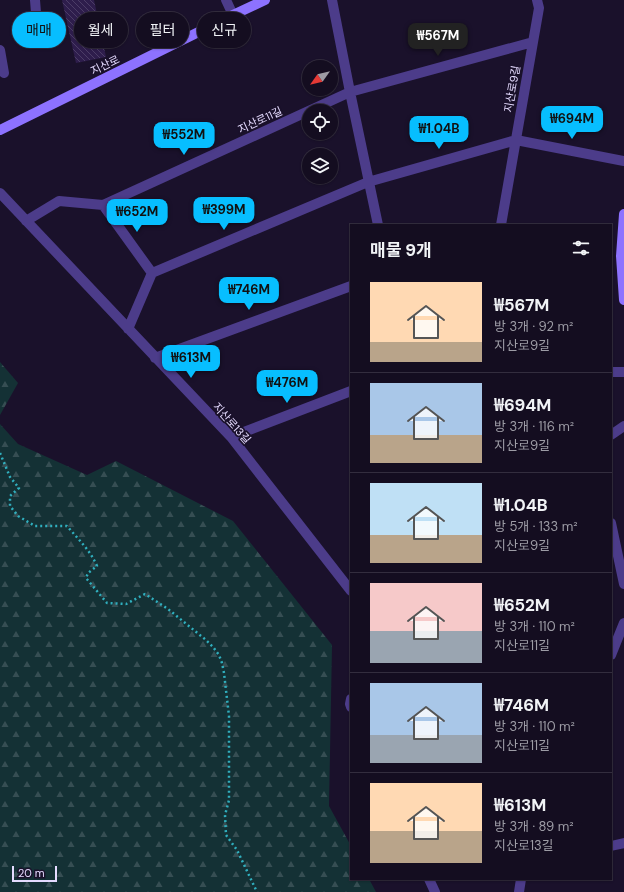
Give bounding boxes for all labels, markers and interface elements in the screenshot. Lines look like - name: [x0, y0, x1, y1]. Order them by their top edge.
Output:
- chip: 매매: [12, 12, 66, 48]
- chip: 월세: [74, 12, 128, 48]
- chip: 필터: [136, 12, 189, 48]
- chip: 신규: [197, 12, 251, 48]
- pin: ₩567M: [410, 23, 466, 57]
- text: ₩567M: [417, 27, 459, 44]
- street label: 지산로: [88, 52, 122, 78]
- north arrow: [302, 60, 338, 96]
- map controls: [302, 60, 338, 184]
- street label: 지산로9길: [501, 64, 523, 114]
- street label: 지산로11길: [236, 104, 284, 136]
- button: locate: [302, 104, 338, 140]
- pin: ₩694M: [544, 106, 600, 140]
- text: ₩694M: [550, 110, 594, 127]
- pin: ₩1.04B: [406, 116, 472, 150]
- text: ₩1.04B: [418, 120, 460, 137]
- pin: ₩552M: [156, 122, 212, 156]
- text: ₩552M: [163, 126, 205, 143]
- button: layers: [302, 148, 338, 184]
- pin: ₩399M: [196, 197, 252, 231]
- pin: ₩652M: [109, 199, 165, 233]
- text: ₩399M: [202, 201, 246, 218]
- text: ₩652M: [116, 203, 158, 220]
- icon: filters: [570, 237, 592, 259]
- text: 매물 9개: [370, 239, 432, 261]
- pin: ₩746M: [221, 277, 277, 311]
- text: ₩746M: [228, 281, 270, 298]
- text: ₩567M: [494, 294, 549, 316]
- icon: home: [402, 298, 450, 346]
- text: 방 3개 · 92 m²: [494, 318, 573, 335]
- text: 지산로9길: [494, 337, 550, 354]
- pin: ₩613M: [163, 345, 219, 379]
- text: ₩613M: [171, 349, 211, 366]
- pin: ₩476M: [259, 370, 315, 404]
- text: ₩476M: [266, 374, 308, 391]
- text: ₩694M: [494, 394, 551, 416]
- icon: home: [402, 399, 450, 447]
- street label: 지산로13길: [210, 400, 254, 446]
- text: 방 3개 · 116 m²: [494, 418, 574, 435]
- text: 지산로9길: [494, 437, 550, 454]
- text: ₩1.04B: [494, 494, 548, 516]
- icon: home: [402, 499, 450, 547]
- text: 방 5개 · 133 m²: [494, 518, 578, 535]
- text: 지산로9길: [494, 537, 550, 554]
- text: ₩652M: [494, 594, 550, 616]
- icon: home: [402, 599, 450, 647]
- text: 방 3개 · 110 m²: [494, 618, 575, 635]
- text: 지산로11길: [494, 637, 550, 654]
- text: ₩746M: [494, 694, 549, 716]
- icon: home: [402, 699, 450, 747]
- text: 방 3개 · 110 m²: [494, 718, 575, 735]
- text: 지산로11길: [494, 737, 550, 754]
- text: ₩613M: [494, 794, 546, 816]
- icon: home: [402, 799, 450, 847]
- text: 방 3개 · 89 m²: [494, 818, 574, 835]
- text: 지산로13길: [494, 837, 554, 854]
- scale bar: [12, 864, 57, 883]
- text: 20 m: [18, 866, 44, 880]

